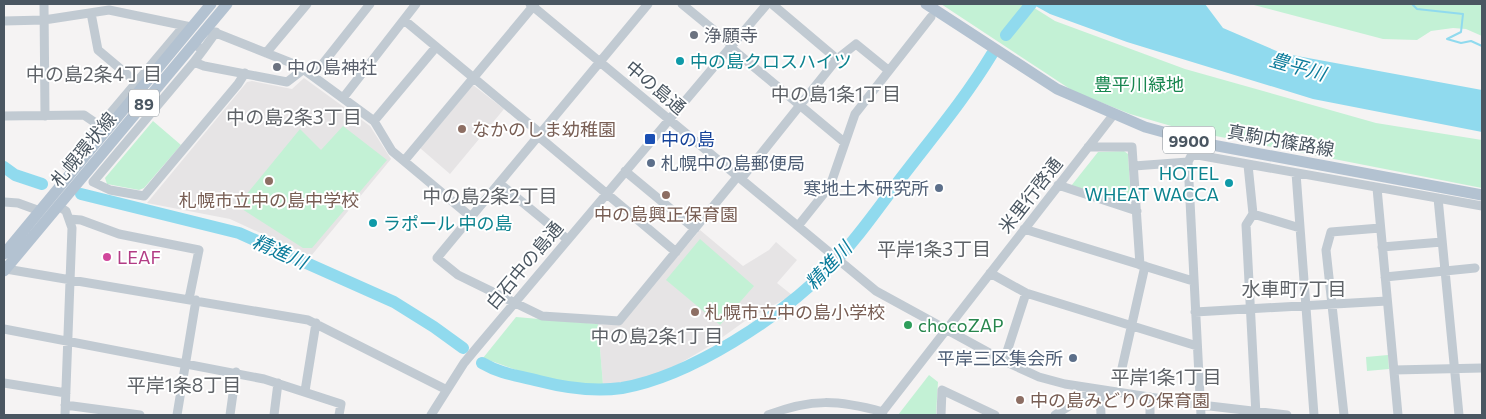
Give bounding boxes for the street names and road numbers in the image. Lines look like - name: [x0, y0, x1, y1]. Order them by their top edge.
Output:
- street label: 中の島通: [621, 55, 691, 119]
- road number: 89: [129, 90, 159, 116]
- street label: 札幌環状線: [46, 107, 120, 191]
- street label: 真駒内篠路線: [1226, 120, 1336, 160]
- road number: 9900: [1163, 126, 1215, 154]
- street label: 米里行啓通: [994, 153, 1066, 237]
- street label: 白石中の島通: [481, 217, 567, 313]

